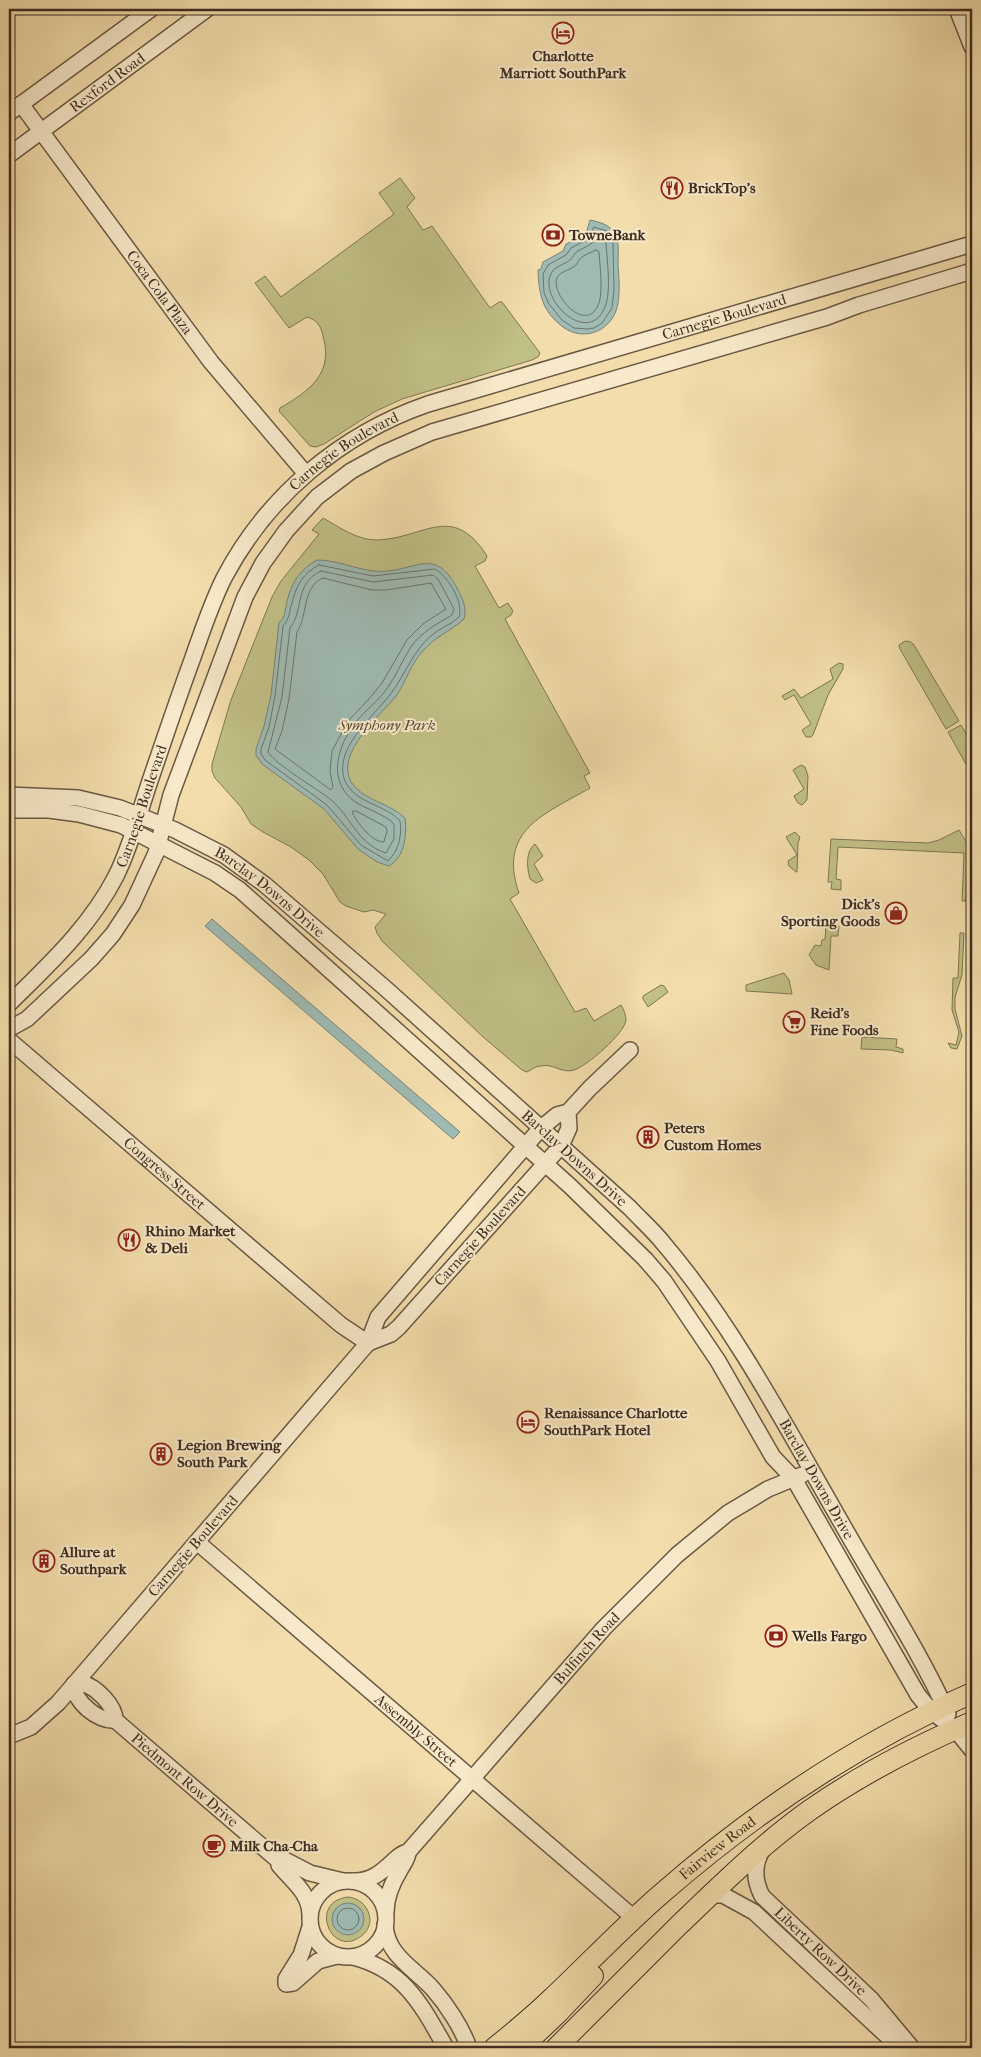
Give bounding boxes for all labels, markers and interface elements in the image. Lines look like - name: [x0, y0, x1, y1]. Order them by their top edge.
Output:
- hotel icon: Charlotte Marriott SouthPark: [551, 21, 575, 45]
- place label: Charlotte Marriott SouthPark: [499, 47, 627, 82]
- street label: Rexford Road: [66, 48, 149, 116]
- restaurant icon: BrickTop's: [660, 176, 684, 200]
- place label: BrickTop's: [688, 179, 756, 197]
- bank icon: TowneBank: [541, 223, 565, 247]
- place label: TowneBank: [568, 226, 647, 244]
- street label: Coca Cola Plaza: [123, 247, 197, 339]
- street label: Carnegie Boulevard: [660, 290, 789, 344]
- street label: Carnegie Boulevard: [285, 408, 402, 494]
- park label: Symphony Park: [337, 716, 436, 734]
- street label: Carnegie Boulevard: [112, 742, 171, 870]
- street label: Barclay Downs Drive: [212, 843, 329, 941]
- place label: Dick's Sporting Goods: [781, 895, 880, 930]
- shop icon: Dick's Sporting Goods: [884, 901, 908, 925]
- place label: Reid's Fine Foods: [809, 1004, 879, 1039]
- supermarket icon: Reid's Fine Foods: [782, 1010, 806, 1034]
- street label: Barclay Downs Drive: [518, 1106, 631, 1211]
- place label: Peters Custom Homes: [664, 1119, 762, 1154]
- building icon: Peters Custom Homes: [636, 1125, 660, 1149]
- street label: Congress Street: [120, 1133, 210, 1214]
- street label: Carnegie Boulevard: [430, 1182, 530, 1290]
- place label: Rhino Market & Deli: [145, 1222, 236, 1257]
- restaurant icon: Rhino Market & Deli: [117, 1228, 141, 1252]
- place label: Renaissance Charlotte SouthPark Hotel: [544, 1404, 688, 1439]
- hotel icon: Renaissance Charlotte SouthPark Hotel: [516, 1410, 540, 1434]
- street label: Barclay Downs Drive: [775, 1416, 858, 1543]
- place label: Legion Brewing South Park: [177, 1436, 282, 1471]
- building icon: Legion Brewing South Park: [149, 1442, 173, 1466]
- street label: Carnegie Boulevard: [144, 1491, 242, 1600]
- place label: Allure at Southpark: [59, 1543, 128, 1578]
- building icon: Allure at Southpark: [32, 1549, 56, 1573]
- street label: Bulfinch Road: [550, 1608, 624, 1688]
- bank icon: Wells Fargo: [764, 1624, 788, 1648]
- place label: Wells Fargo: [791, 1627, 867, 1645]
- street label: Assembly Street: [370, 1689, 462, 1771]
- street label: Piedmont Row Drive: [128, 1729, 242, 1831]
- street label: Fairview Road: [675, 1812, 760, 1884]
- cafe icon: Milk Cha-Cha: [202, 1834, 226, 1858]
- place label: Milk Cha-Cha: [229, 1837, 319, 1855]
- street label: Liberty Row Drive: [770, 1903, 871, 2000]

